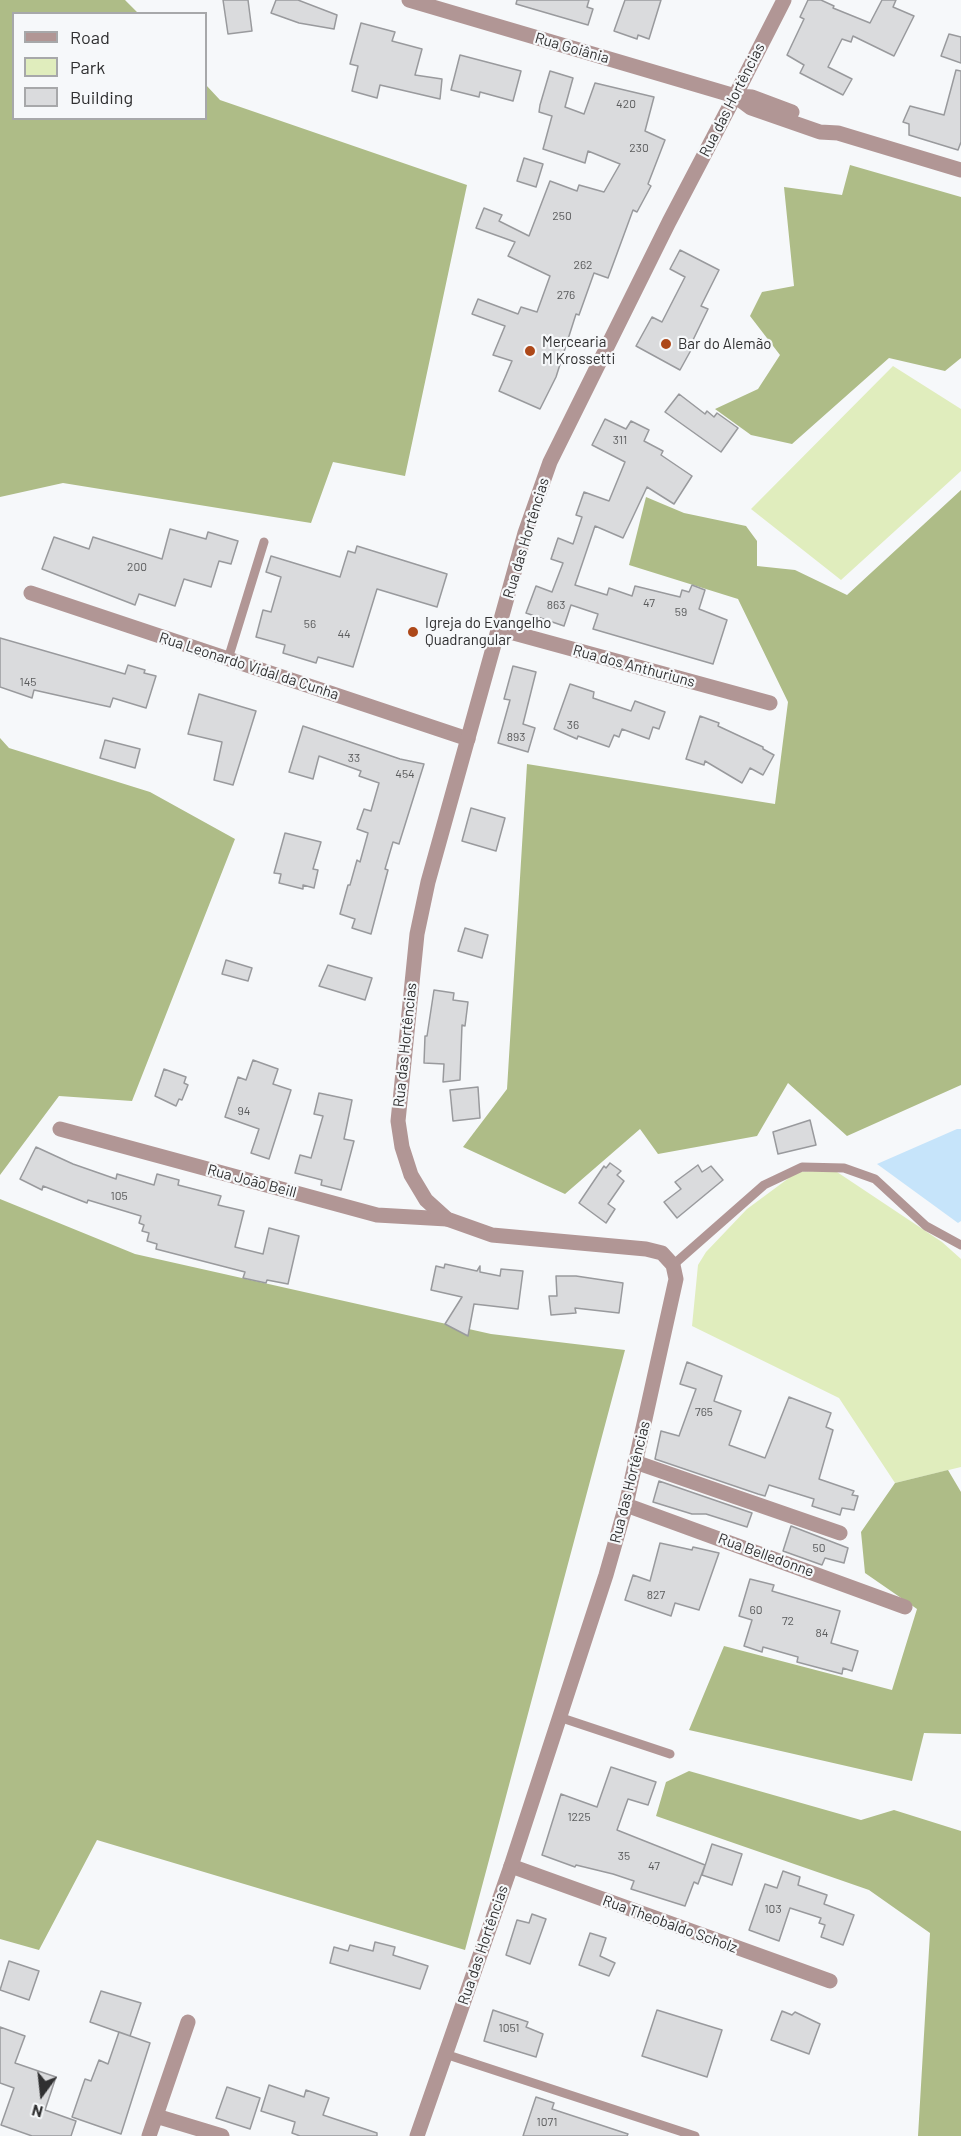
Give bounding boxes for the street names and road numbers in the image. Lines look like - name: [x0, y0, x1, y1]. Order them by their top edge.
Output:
- street label: Rua Goiânia: [533, 29, 611, 67]
- street label: Rua das Hortências: [696, 40, 768, 160]
- street label: Rua das Hortências: [499, 475, 553, 601]
- street label: Rua Leonardo Vidal da Cunha: [157, 628, 341, 704]
- street label: Rua dos Anthuriuns: [571, 641, 697, 691]
- street label: Rua das Hortências: [389, 982, 421, 1108]
- street label: Rua João Beill: [205, 1160, 299, 1202]
- street label: Rua das Hortências: [606, 1419, 654, 1545]
- street label: Rua Belledonne: [716, 1529, 816, 1581]
- street label: Rua das Hortências: [454, 1883, 512, 2007]
- street label: Rua Theobaldo Scholz: [600, 1891, 740, 1957]

